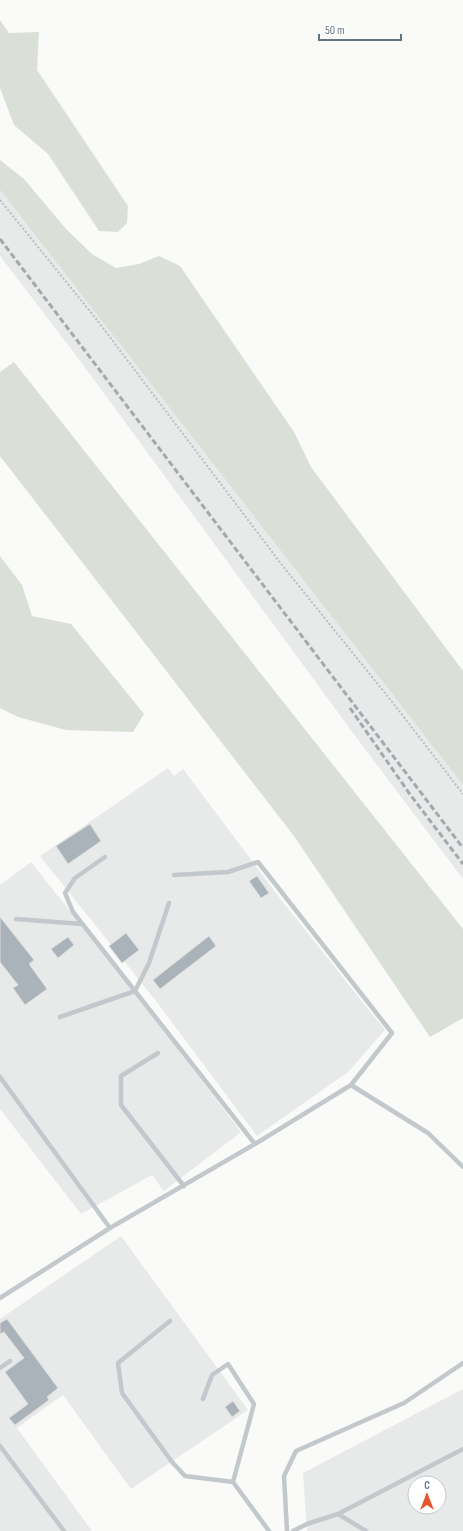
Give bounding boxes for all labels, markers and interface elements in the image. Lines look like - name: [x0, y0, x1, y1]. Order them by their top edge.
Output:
- scale bar: [319, 16, 401, 42]
- text: 50 m: [325, 23, 345, 38]
- north arrow: [407, 1475, 447, 1515]
- text: С: [424, 1479, 430, 1492]

